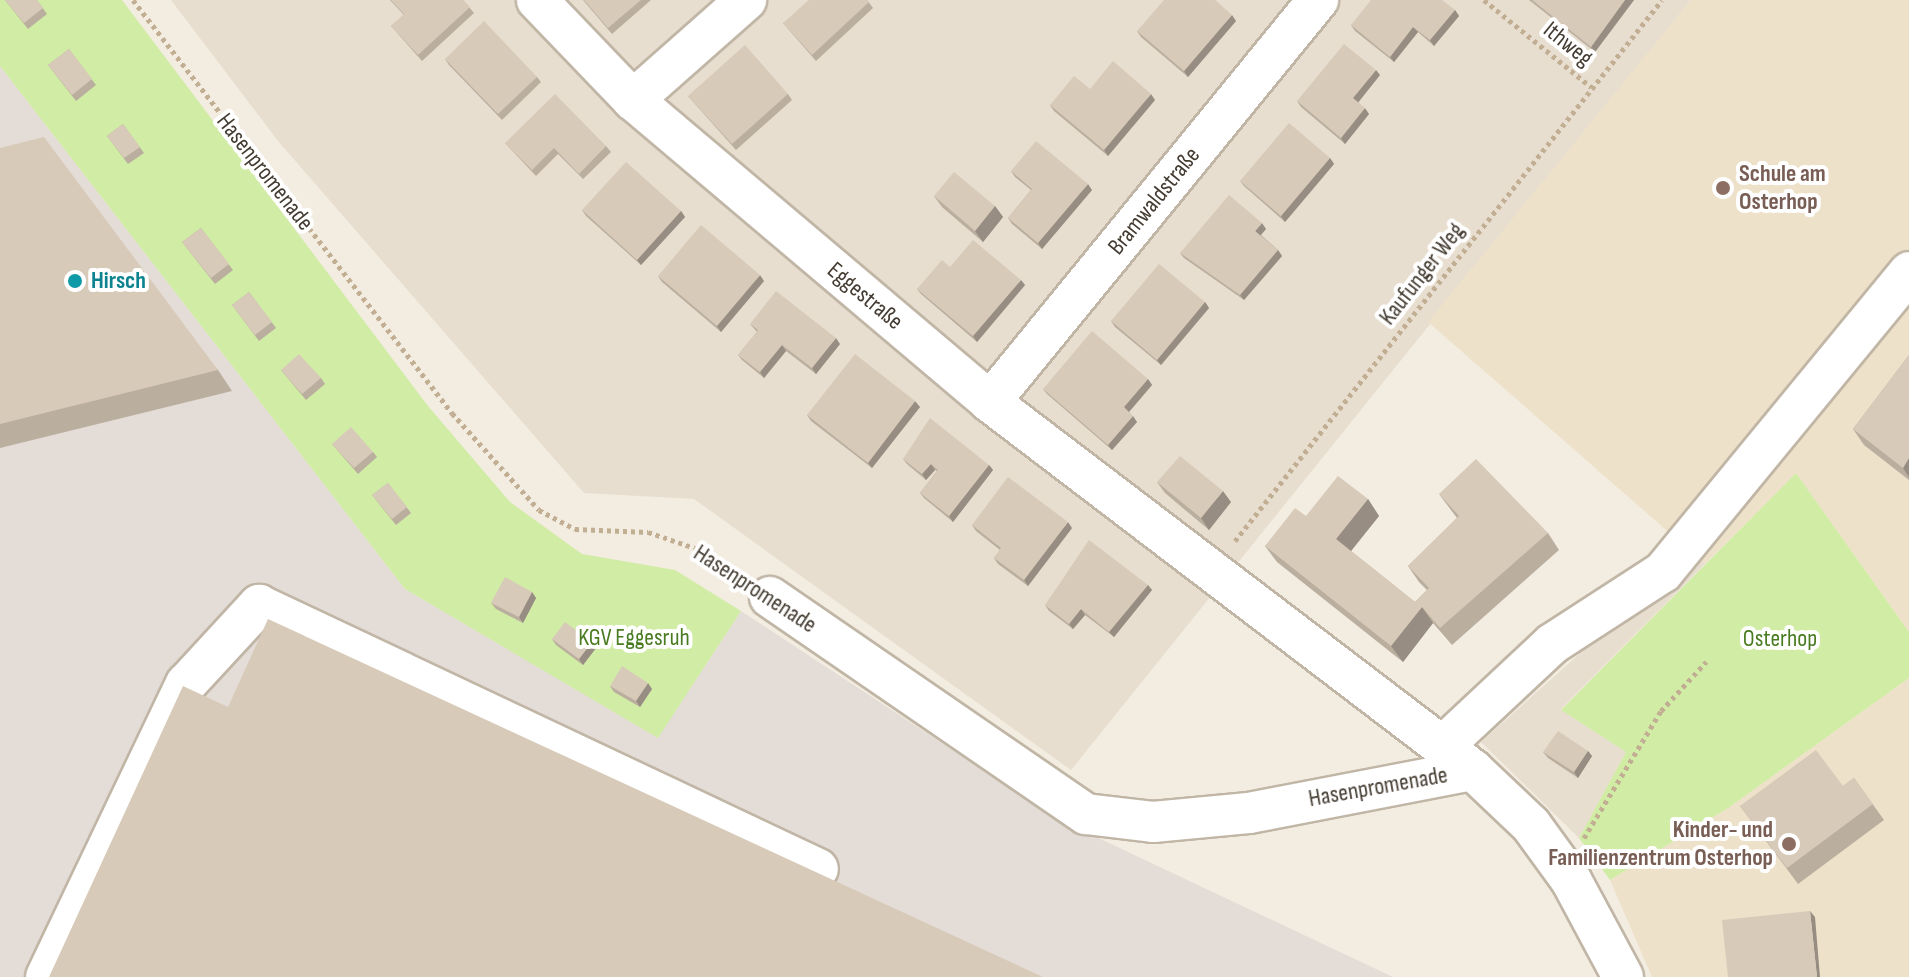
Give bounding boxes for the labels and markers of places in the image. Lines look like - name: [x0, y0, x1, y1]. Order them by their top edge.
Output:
- place label: Schule am Osterhop: [1739, 160, 1826, 216]
- marker: Schule am Osterhop: [1714, 179, 1732, 197]
- place label: Hirsch: [91, 267, 146, 295]
- marker: Hirsch: [66, 272, 84, 290]
- place label: Kinder- und Familienzentrum Osterhop: [1548, 816, 1773, 872]
- marker: Kinder- und Familienzentrum Osterhop: [1780, 835, 1798, 853]

